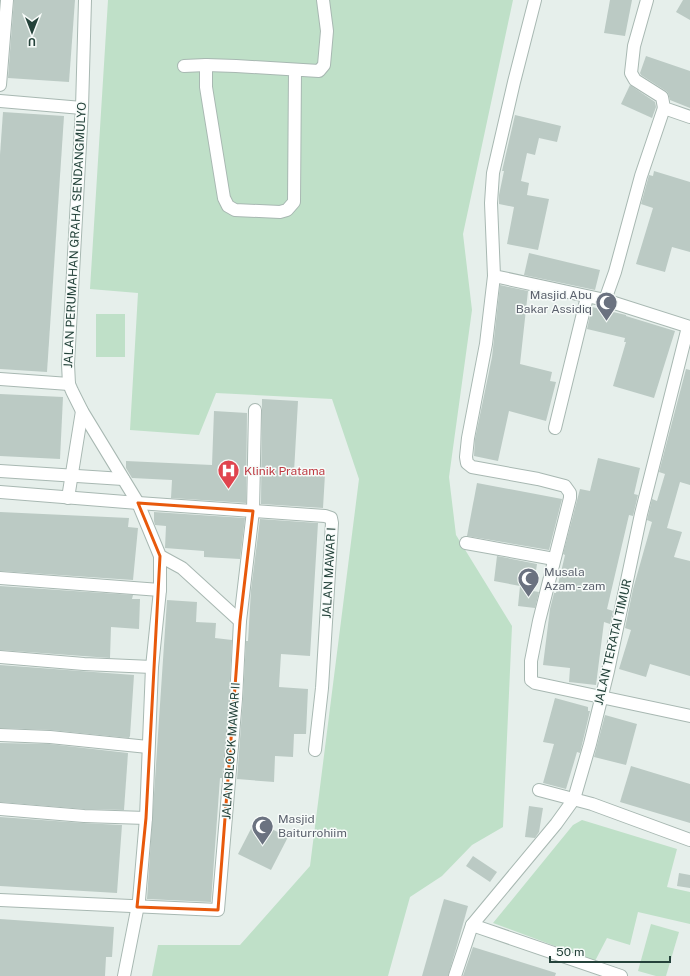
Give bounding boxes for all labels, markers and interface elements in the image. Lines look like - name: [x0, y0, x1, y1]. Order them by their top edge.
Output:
- north arrow: [12, 12, 52, 52]
- text: U: [28, 36, 36, 48]
- street label: JALAN PERUMAHAN GRAHA SENDANGMULYO: [61, 102, 89, 368]
- place label: Masjid Abu Bakar Assidiq: [516, 288, 592, 316]
- mosque icon: Masjid Abu Bakar Assidiq: [594, 289, 620, 322]
- hospital icon: Klinik Pratama: [215, 458, 241, 491]
- place label: Klinik Pratama: [244, 464, 325, 478]
- street label: JALAN MAWAR I: [320, 527, 338, 619]
- place label: Musala Azam - zam: [544, 565, 605, 593]
- mosque icon: Musala Azam - zam: [515, 566, 541, 599]
- street label: JALAN TERATAI TIMUR: [592, 578, 634, 706]
- street label: JALAN BLOCK MAWAR II: [219, 682, 243, 820]
- place label: Masjid Baiturrohiim: [278, 812, 347, 840]
- mosque icon: Masjid Baiturrohiim: [250, 813, 276, 846]
- scale bar: [550, 938, 670, 964]
- text: 50 m: [556, 945, 584, 959]

